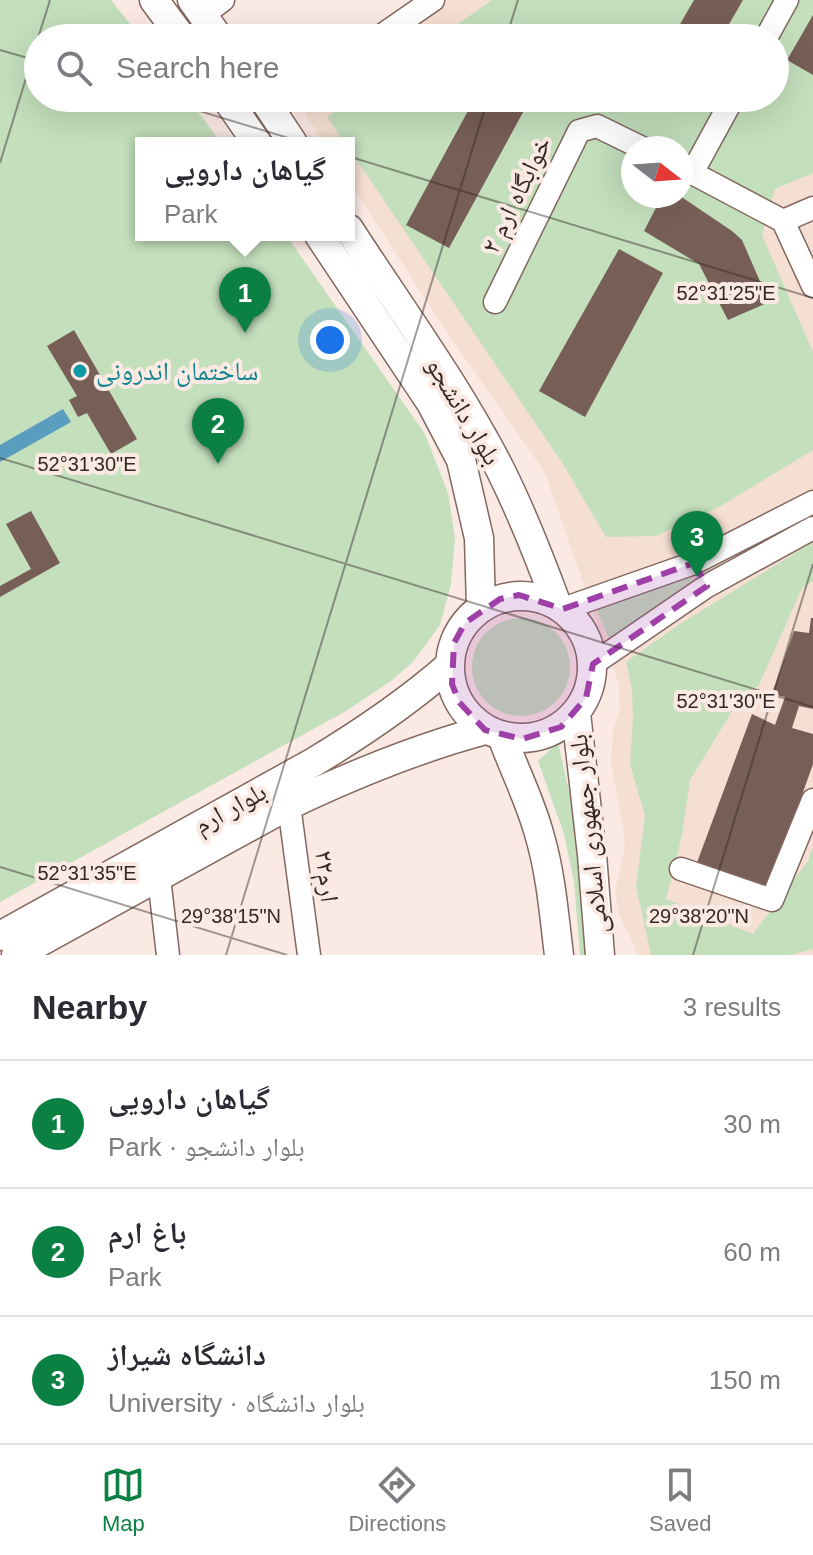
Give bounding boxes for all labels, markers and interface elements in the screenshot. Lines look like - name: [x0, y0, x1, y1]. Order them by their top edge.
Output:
- search box: [24, 24, 789, 112]
- icon: search: [52, 46, 96, 90]
- text: Search here: [116, 51, 279, 84]
- street label: خوابگاه ارم ۲: [475, 132, 560, 260]
- north arrow: [621, 136, 693, 208]
- popup: [135, 137, 355, 241]
- text: گیاهان دارویی: [164, 153, 326, 186]
- text: Park: [164, 199, 217, 229]
- pin: 1: [219, 267, 271, 333]
- text: 52°31'25"E: [677, 282, 776, 304]
- your location: [310, 320, 350, 360]
- street label: بلوار دانشجو: [420, 352, 508, 470]
- place label: ساختمان اندرونی: [96, 356, 258, 387]
- marker: ساختمان اندرونی: [71, 362, 89, 380]
- pin: 2: [192, 398, 244, 464]
- text: 52°31'30"E: [38, 453, 137, 475]
- pin: 3: [671, 511, 723, 577]
- text: 52°31'30"E: [677, 690, 776, 712]
- street label: بلوار جمهوری اسلامی: [563, 733, 614, 935]
- street label: بلوار ارم: [189, 776, 273, 843]
- street label: ارم۲۲: [306, 848, 345, 904]
- text: 52°31'35"E: [38, 862, 137, 884]
- text: 29°38'15"N: [181, 905, 281, 927]
- text: 29°38'20"N: [649, 905, 749, 927]
- text: Nearby: [32, 988, 147, 1026]
- text: 3 results: [683, 992, 781, 1022]
- text: گیاهان دارویی: [108, 1082, 270, 1115]
- text: 1: [51, 1109, 65, 1139]
- text: 30 m: [723, 1109, 781, 1139]
- text: Park · بلوار دانشجو: [108, 1132, 305, 1162]
- text: باغ ارم: [108, 1216, 186, 1249]
- text: 2: [51, 1237, 65, 1267]
- text: 60 m: [723, 1237, 781, 1267]
- text: Park: [108, 1262, 161, 1292]
- text: دانشگاه شیراز: [108, 1338, 266, 1371]
- text: 3: [51, 1365, 65, 1395]
- text: 150 m: [709, 1365, 781, 1395]
- text: University · بلوار دانشگاه: [108, 1388, 365, 1418]
- tab: Map: [101, 1463, 145, 1537]
- tab: Directions: [348, 1463, 446, 1537]
- tab: Saved: [649, 1463, 712, 1537]

